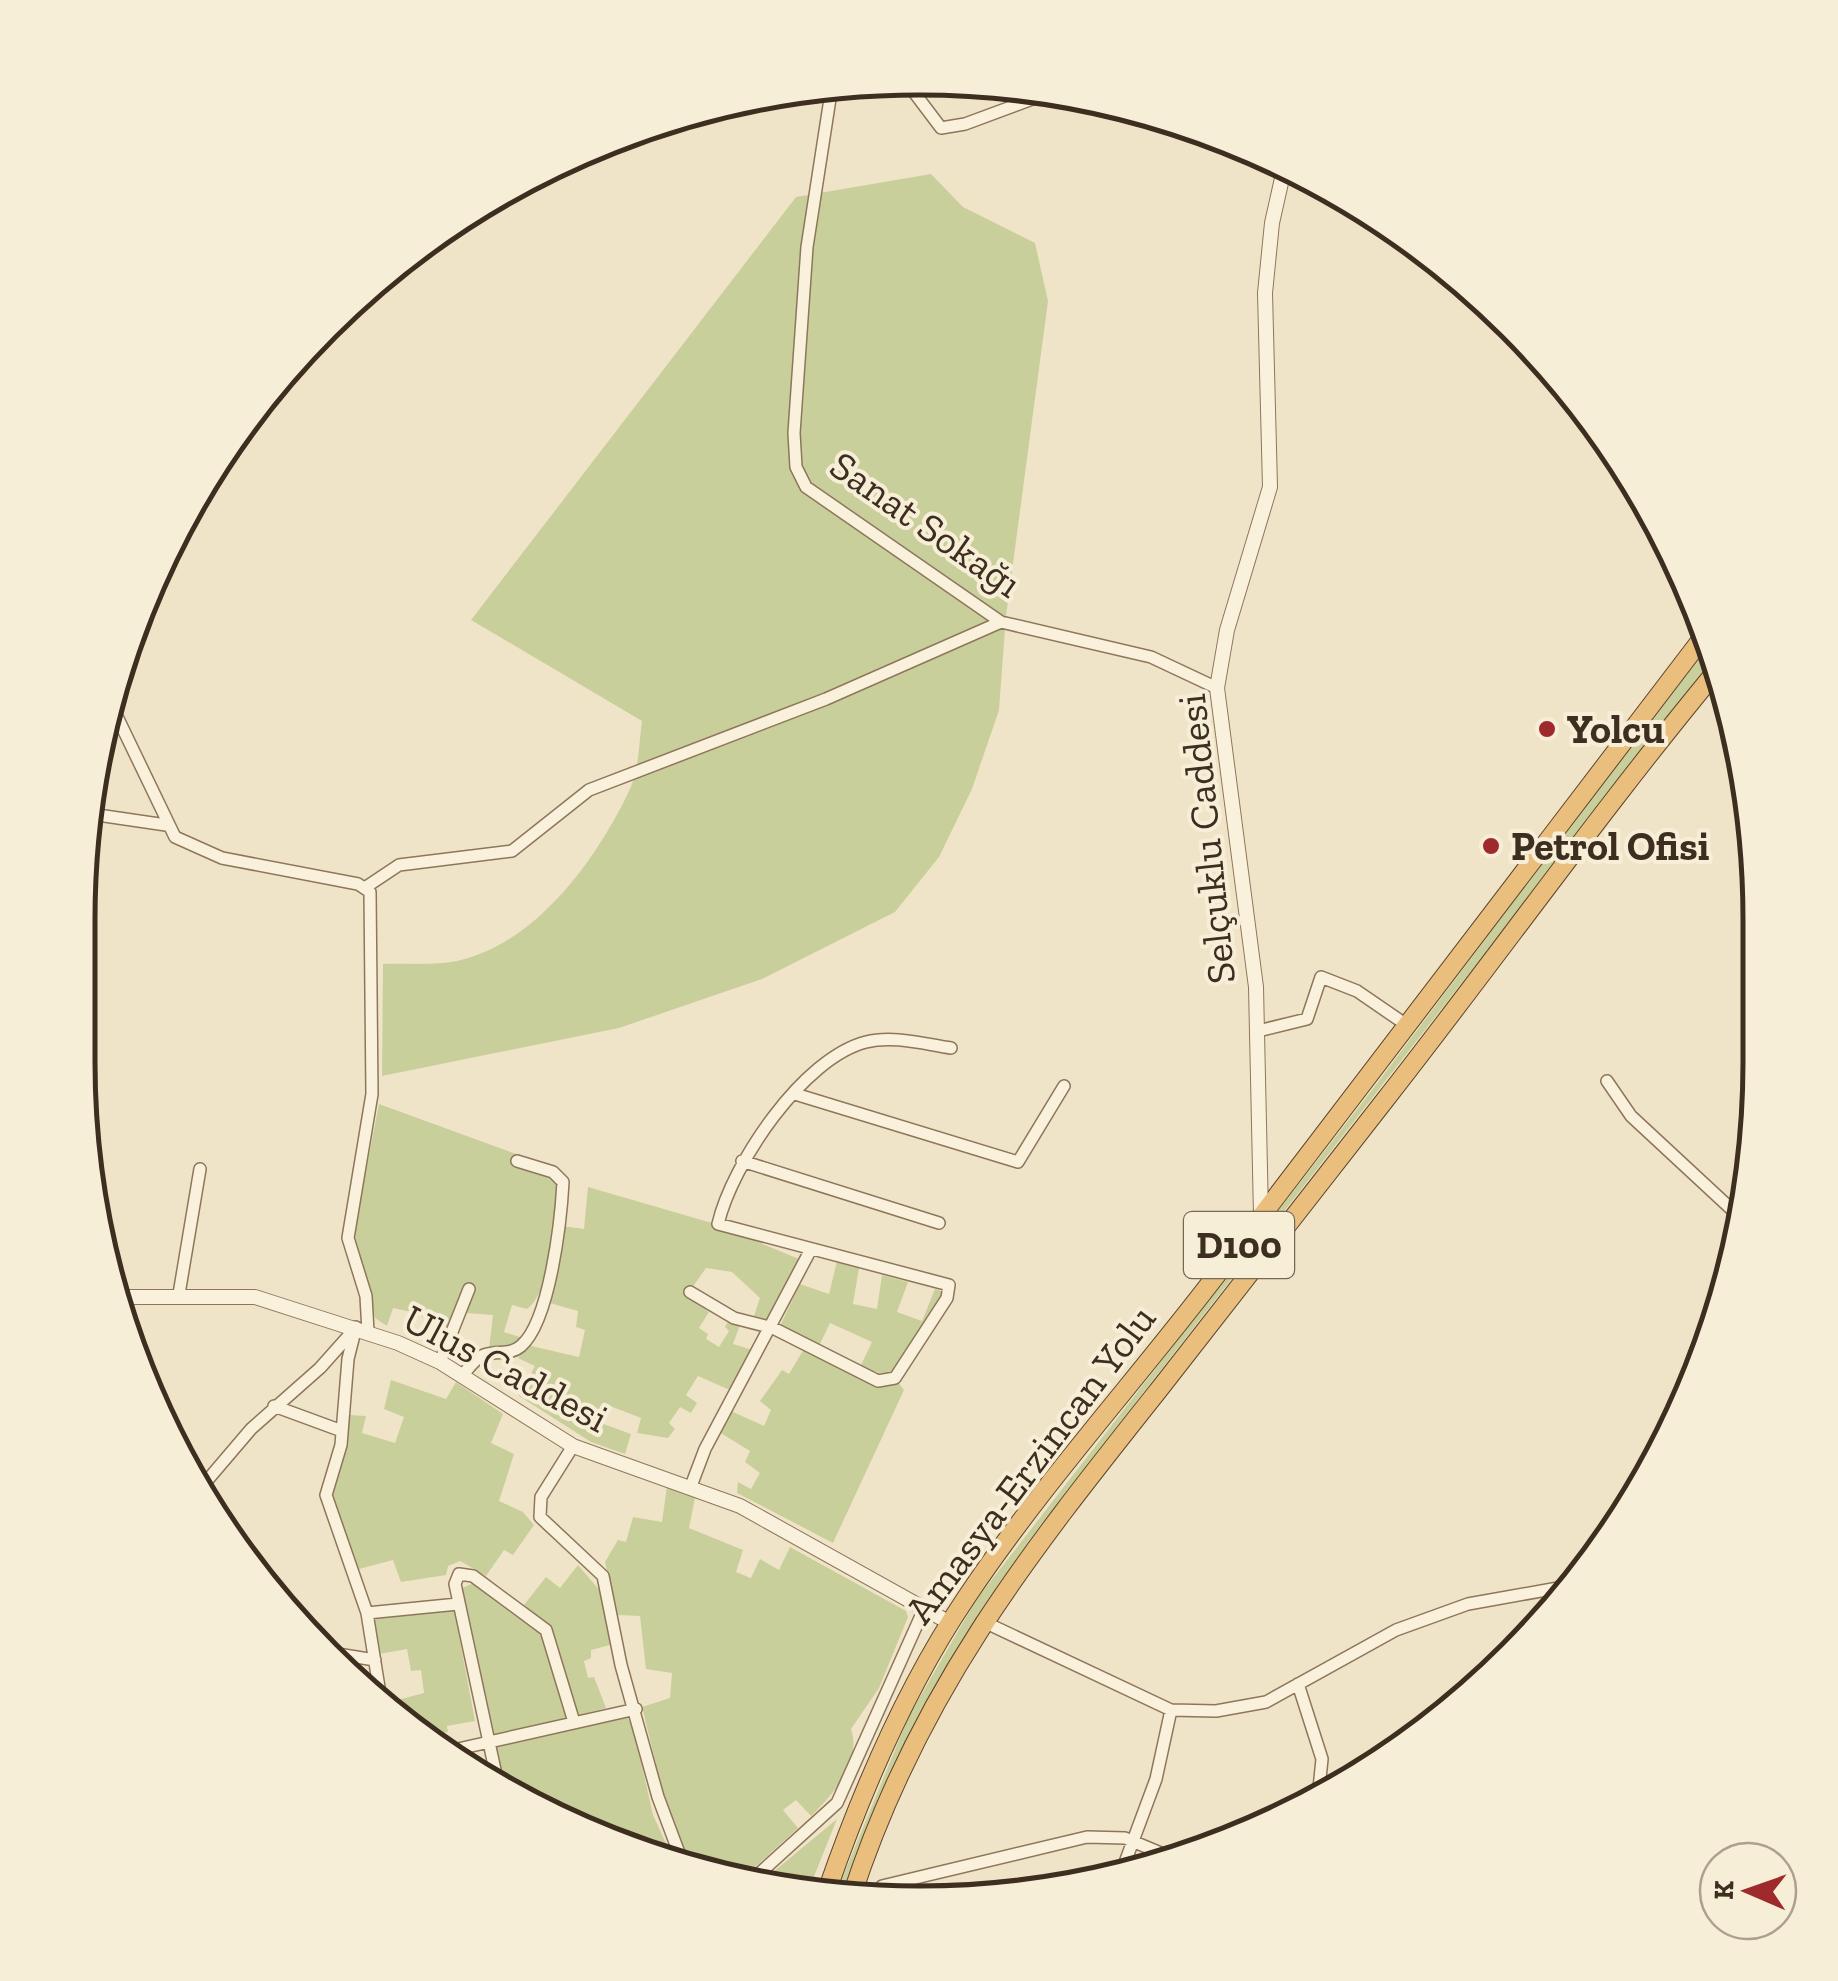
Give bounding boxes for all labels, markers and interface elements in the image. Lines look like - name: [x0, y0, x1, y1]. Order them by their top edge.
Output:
- street label: Sanat Sokağı: [821, 441, 1031, 607]
- street label: Selçuklu Caddesi: [1167, 692, 1245, 986]
- place label: Yolcu: [1567, 705, 1665, 753]
- marker: Yolcu: [1536, 718, 1558, 740]
- place label: Petrol Ofisi: [1511, 822, 1710, 870]
- marker: Petrol Ofisi: [1480, 835, 1502, 857]
- road number: D100: [1184, 1212, 1294, 1278]
- street label: Ulus Caddesi: [395, 1294, 617, 1442]
- street label: Amasya-Erzincan Yolu: [895, 1295, 1165, 1633]
- north arrow: [1698, 1841, 1798, 1941]
- text: K: [1707, 1880, 1740, 1900]

